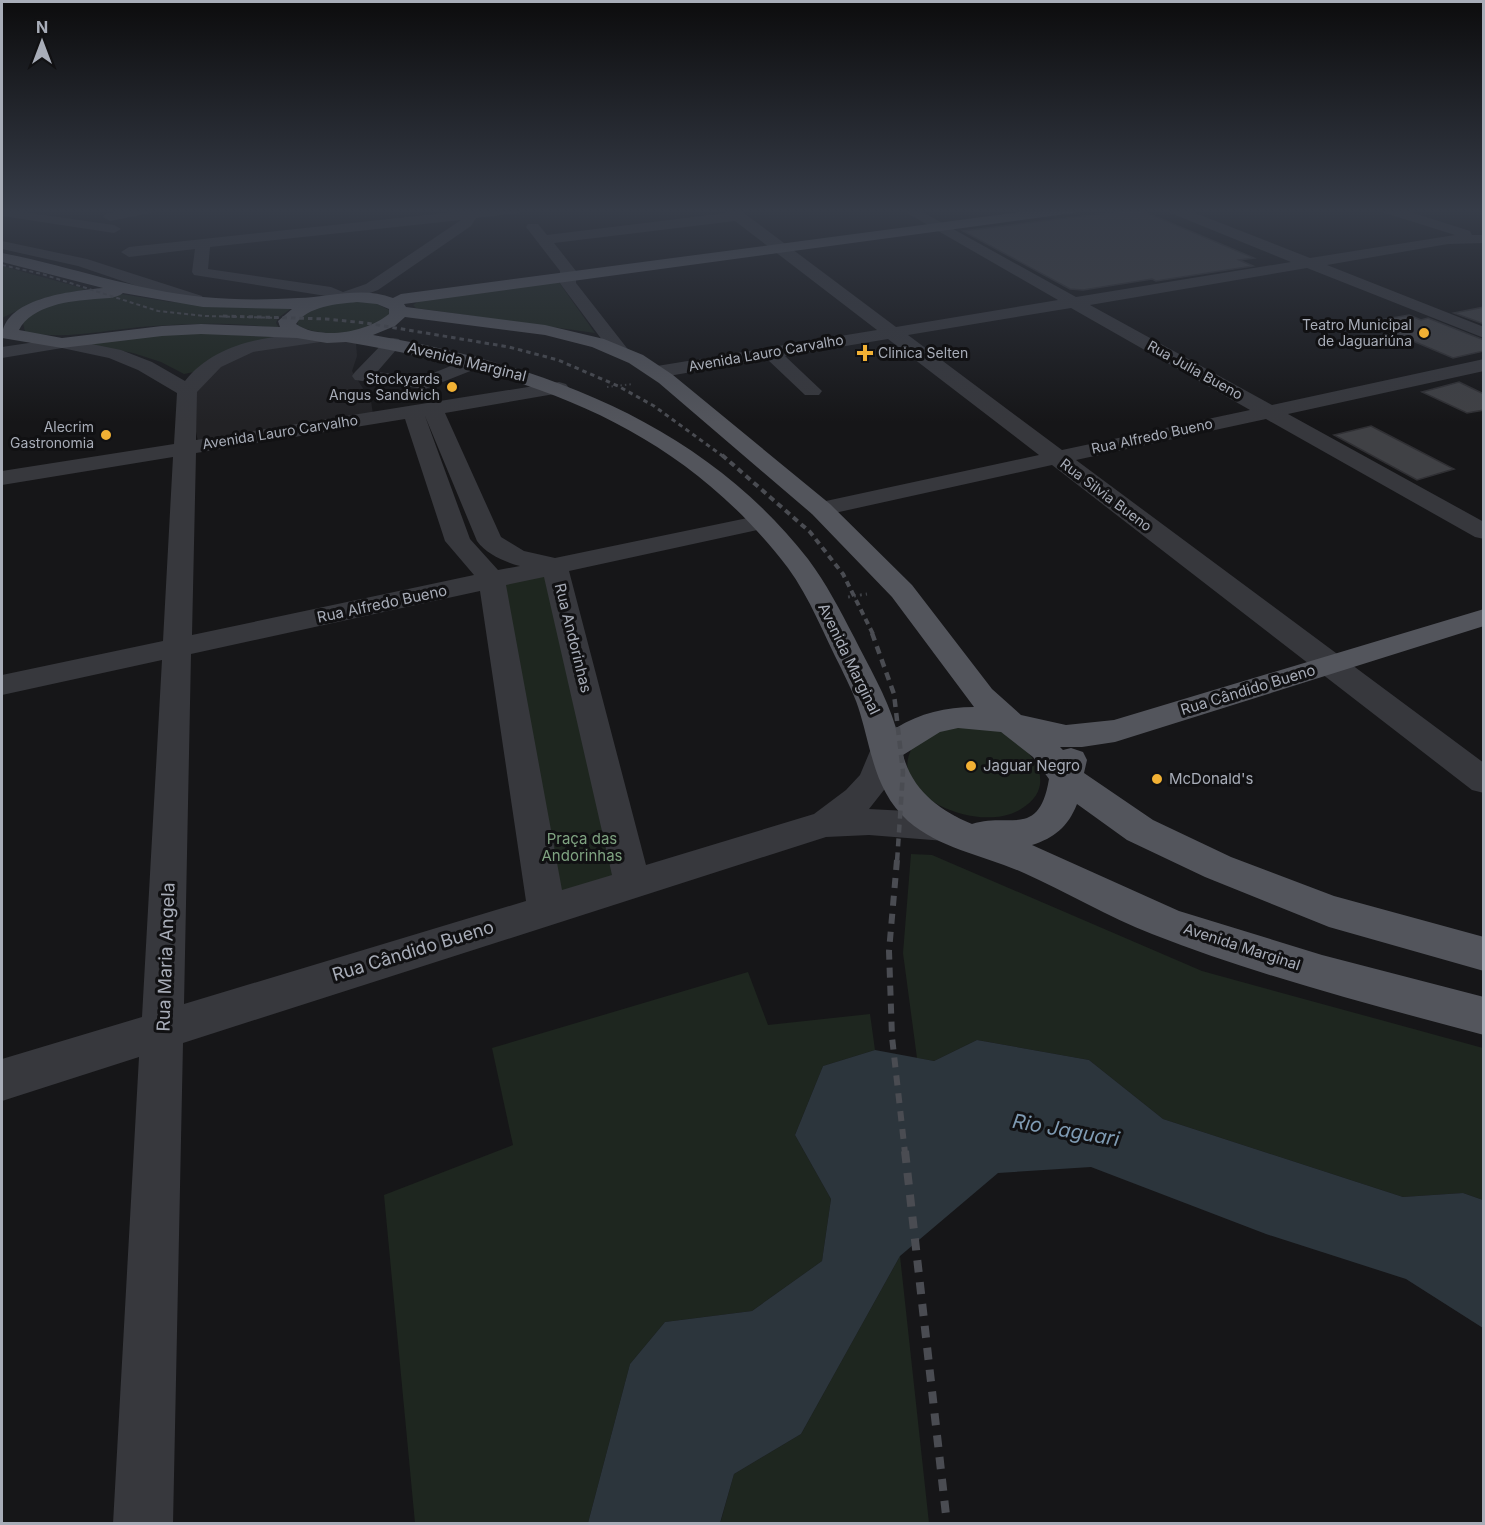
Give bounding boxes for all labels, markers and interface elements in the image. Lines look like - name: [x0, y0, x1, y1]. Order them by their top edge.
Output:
- north arrow: [12, 12, 72, 72]
- text: N: [36, 17, 48, 37]
- place label: Teatro Municipal de Jaguariúna: [1302, 316, 1412, 349]
- marker: Teatro Municipal de Jaguariúna: [1417, 326, 1431, 340]
- street label: Avenida Lauro Carvalho: [687, 330, 845, 375]
- street label: Rua Julia Bueno: [1145, 336, 1246, 403]
- street label: Avenida Marginal: [406, 338, 528, 385]
- marker: Clinica Selten: [856, 344, 874, 362]
- place label: Clinica Selten: [878, 344, 968, 361]
- place label: Stockyards Angus Sandwich: [329, 370, 440, 403]
- marker: Stockyards Angus Sandwich: [445, 380, 459, 394]
- street label: Avenida Lauro Carvalho: [201, 411, 359, 452]
- street label: Rua Alfredo Bueno: [1090, 414, 1214, 457]
- place label: Alecrim Gastronomia: [10, 418, 94, 451]
- marker: Alecrim Gastronomia: [99, 428, 113, 442]
- street label: Rua Silvia Bueno: [1057, 455, 1155, 535]
- street label: Rua Alfredo Bueno: [315, 580, 449, 627]
- street label: Rua Andorinhas: [551, 581, 596, 695]
- street label: Avenida Marginal: [814, 600, 885, 718]
- street label: Rua Cândido Bueno: [1178, 660, 1318, 719]
- place label: Jaguar Negro: [983, 756, 1080, 775]
- marker: Jaguar Negro: [964, 759, 978, 773]
- place label: McDonald's: [1169, 769, 1254, 788]
- marker: McDonald's: [1150, 772, 1164, 786]
- park label: Praça das Andorinhas: [542, 829, 623, 865]
- street label: Rua Maria Angela: [152, 882, 179, 1032]
- street label: Rua Cândido Bueno: [330, 916, 496, 985]
- street label: Avenida Marginal: [1181, 919, 1303, 974]
- water label: Rio Jaguari: [1011, 1109, 1122, 1151]

